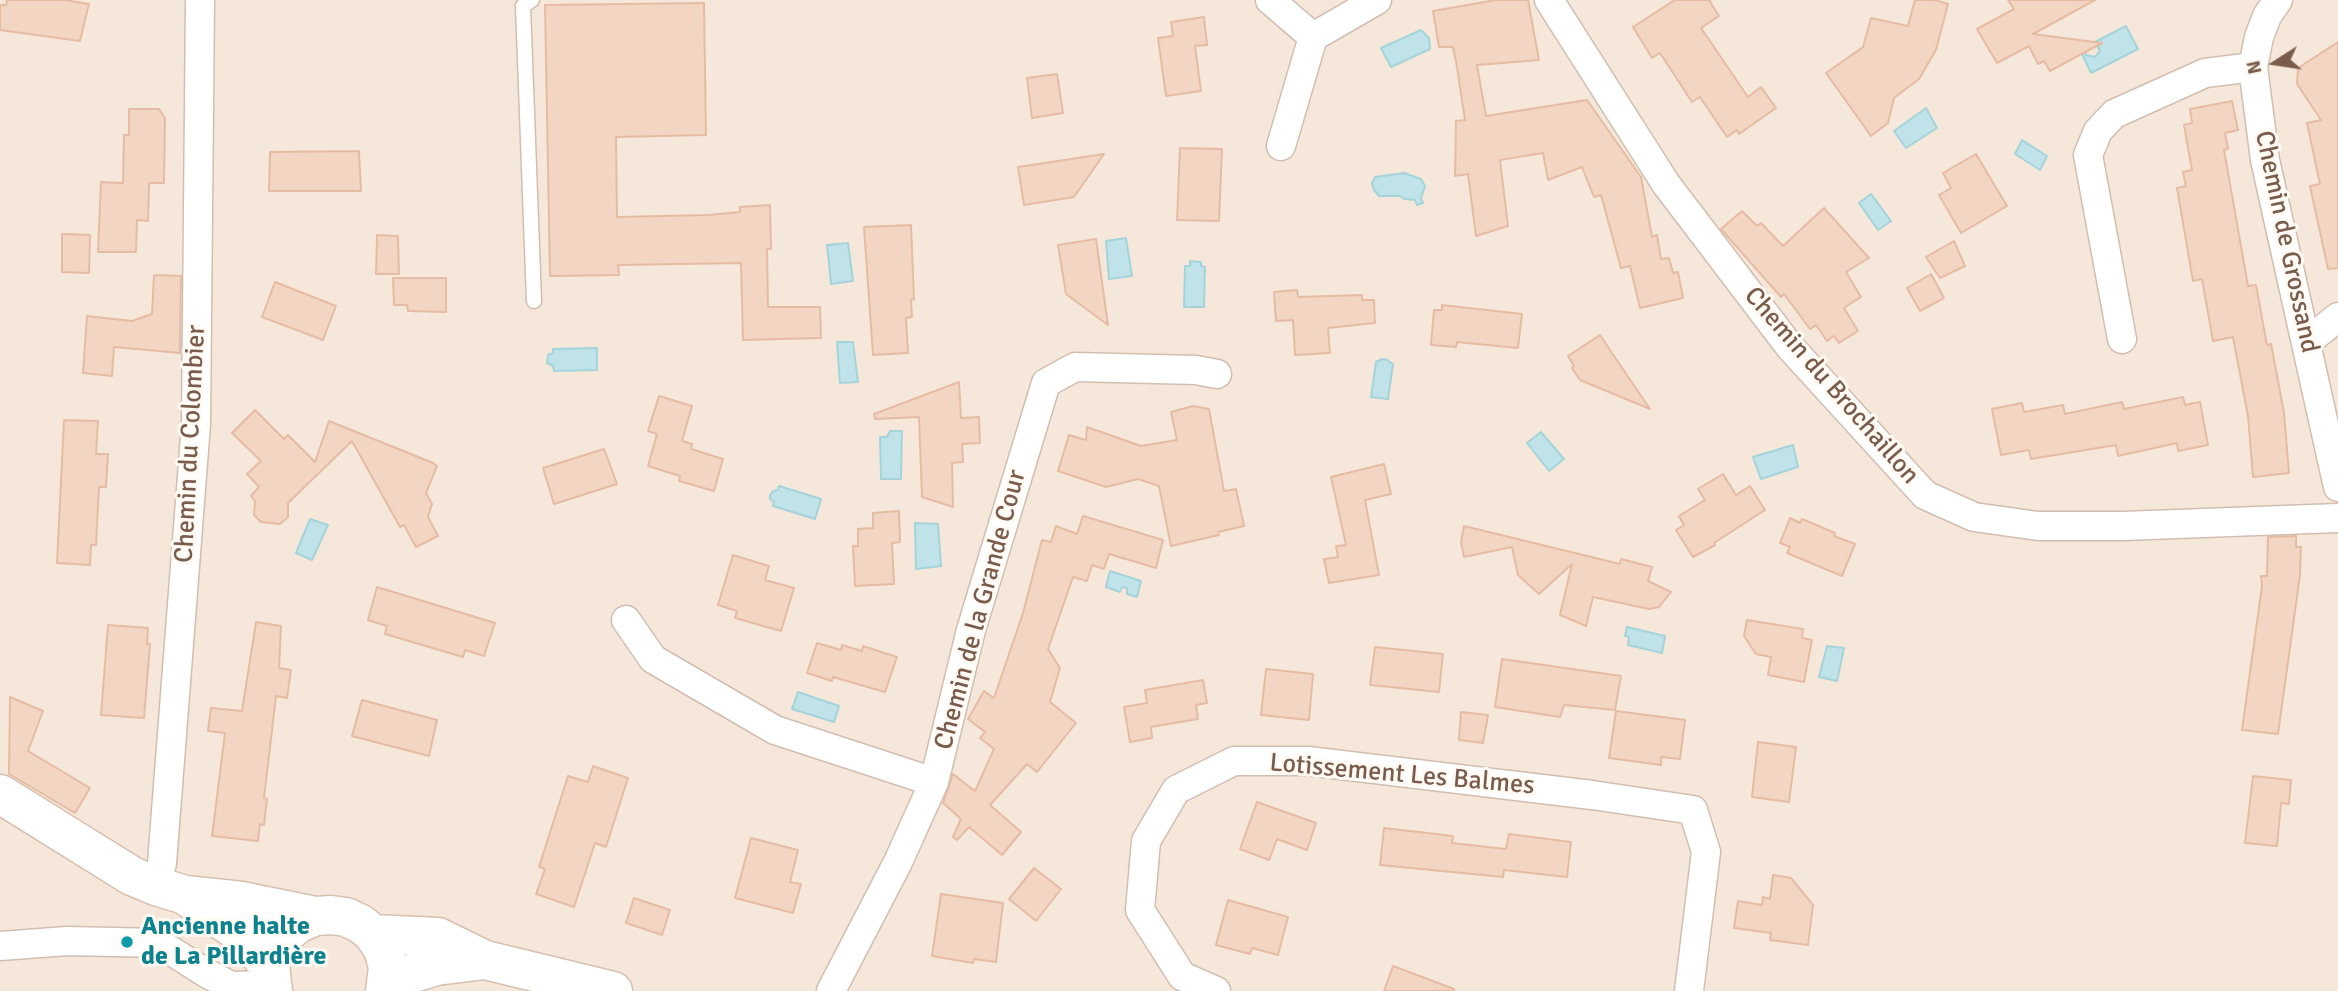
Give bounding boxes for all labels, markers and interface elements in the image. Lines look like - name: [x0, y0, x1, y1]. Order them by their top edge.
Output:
- north arrow: [2240, 28, 2310, 98]
- text: N: [2241, 58, 2268, 76]
- street label: Chemin de Grossand: [2247, 128, 2325, 356]
- street label: Chemin du Brochaillon: [1737, 281, 1925, 491]
- street label: Chemin du Colombier: [169, 324, 213, 564]
- street label: Chemin de la Grande Cour: [929, 467, 1033, 753]
- street label: Lotissement Les Balmes: [1268, 748, 1536, 802]
- place label: Ancienne halte de La Pillardière: [141, 911, 326, 972]
- marker: Ancienne halte de La Pillardière: [119, 934, 135, 950]

